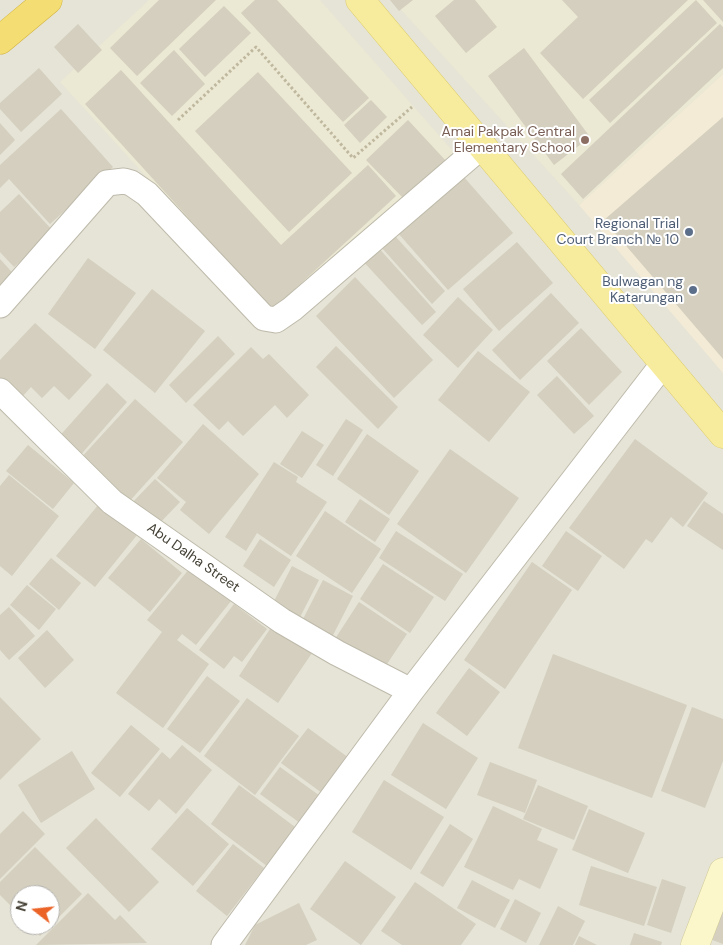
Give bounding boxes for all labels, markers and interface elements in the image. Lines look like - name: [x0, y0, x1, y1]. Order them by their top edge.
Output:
- place label: Amai Pakpak Central Elementary School: [441, 124, 575, 156]
- marker: Amai Pakpak Central Elementary School: [579, 134, 591, 146]
- place label: Regional Trial Court Branch № 10: [557, 216, 679, 248]
- marker: Regional Trial Court Branch № 10: [683, 226, 695, 238]
- place label: Bulwagan ng Katarungan: [602, 274, 683, 306]
- marker: Bulwagan ng Katarungan: [687, 284, 699, 296]
- street label: Abu Dalha Street: [143, 520, 243, 596]
- north arrow: [10, 885, 60, 935]
- text: N: [11, 899, 32, 914]

